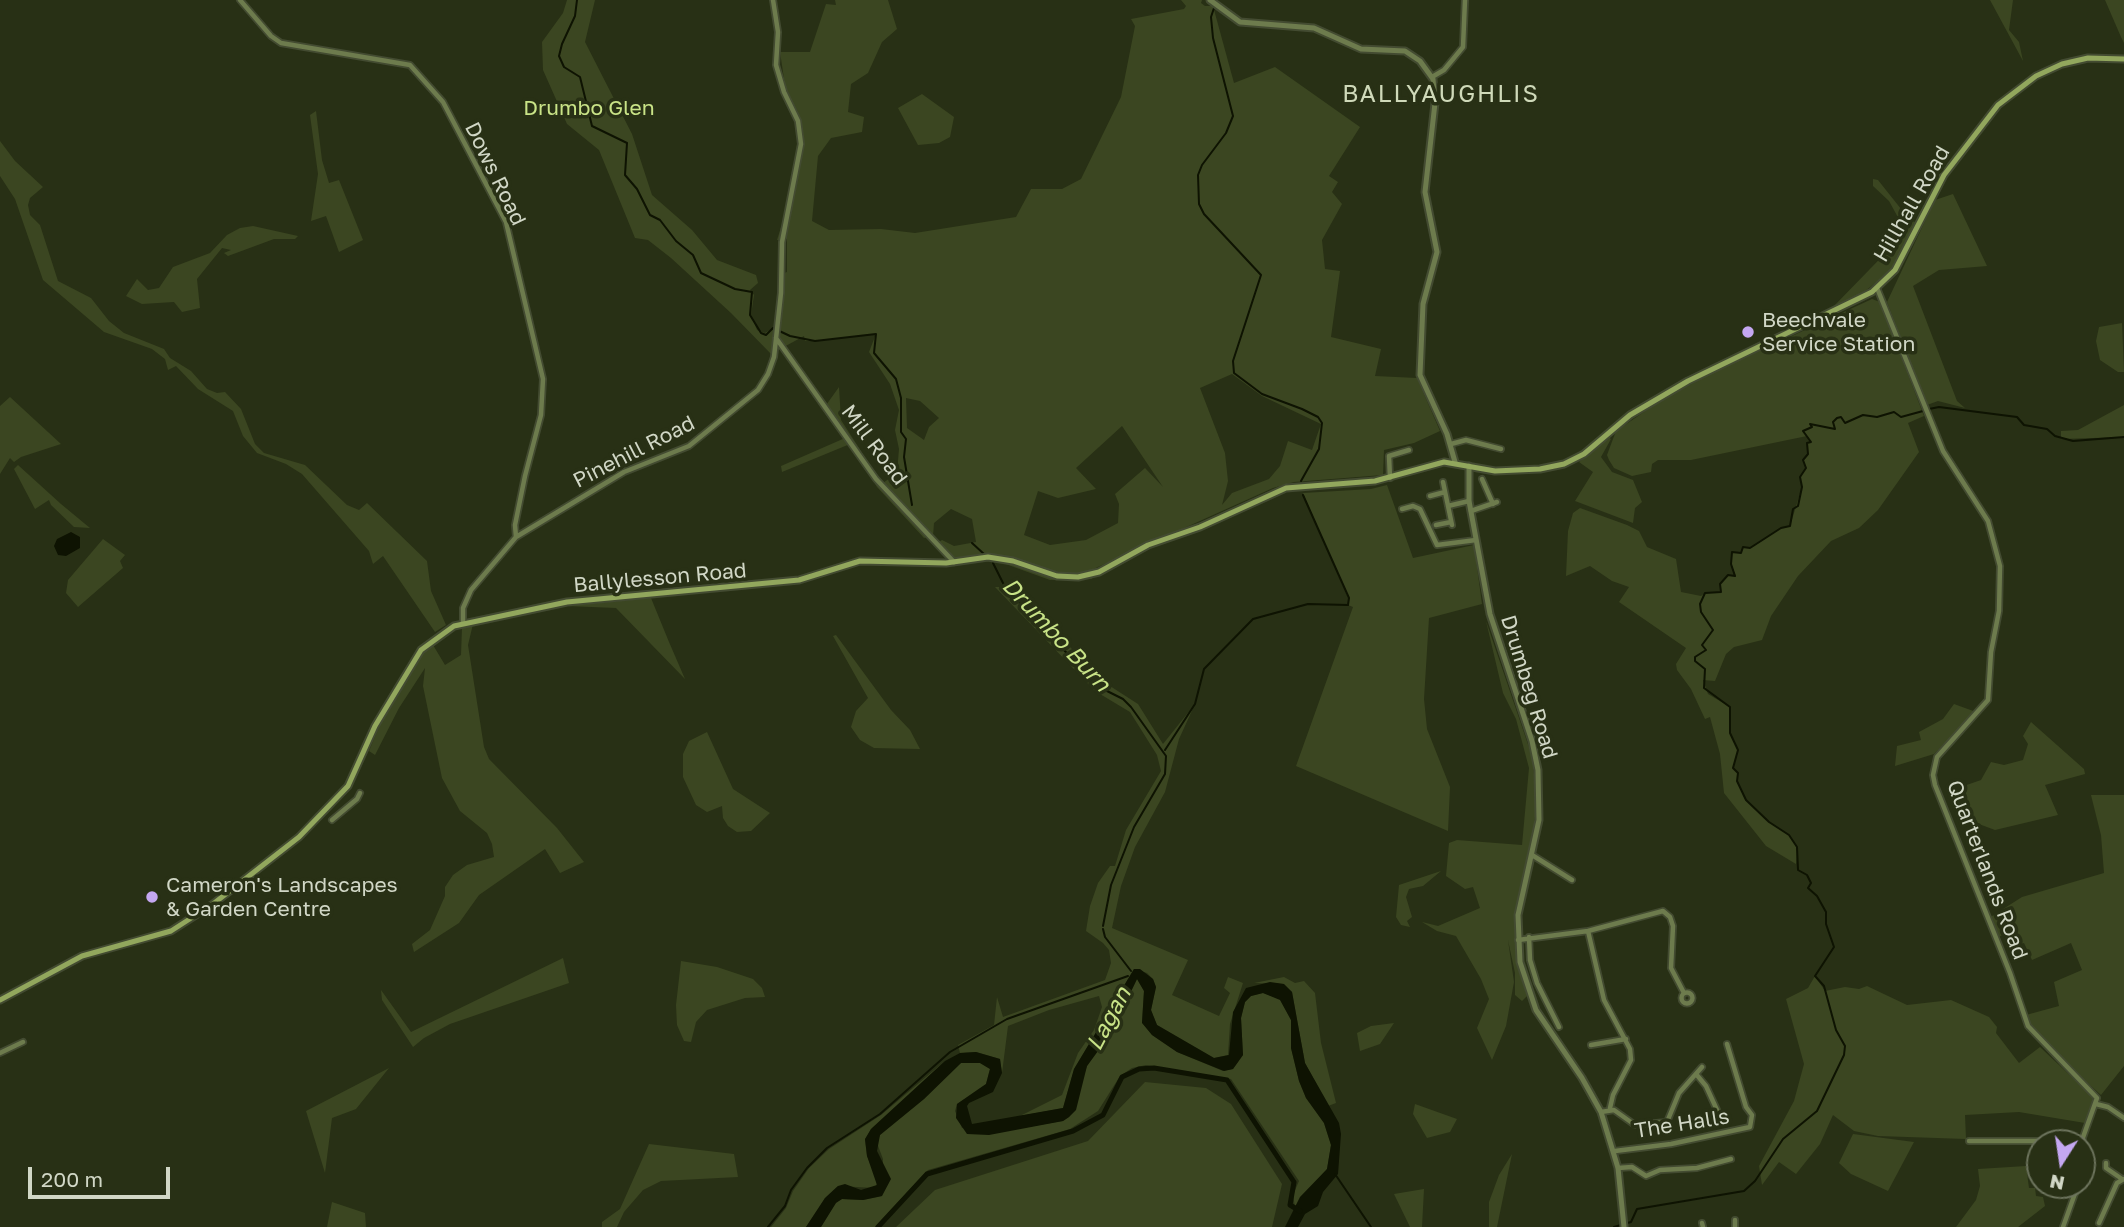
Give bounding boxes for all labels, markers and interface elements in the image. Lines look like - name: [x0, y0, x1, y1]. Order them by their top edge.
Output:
- district label: BALLYAUGHLIS: [1344, 80, 1538, 108]
- park label: Drumbo Glen: [523, 95, 655, 121]
- street label: Dows Road: [459, 118, 531, 230]
- street label: Hillhall Road: [1869, 141, 1955, 267]
- place label: Beechvale Service Station: [1762, 307, 1915, 357]
- marker: Beechvale Service Station: [1740, 324, 1756, 340]
- street label: Mill Road: [836, 400, 912, 490]
- street label: Pinehill Road: [569, 411, 699, 493]
- street label: Ballylesson Road: [572, 558, 748, 598]
- water label: Drumbo Burn: [996, 572, 1116, 698]
- street label: Drumbeg Road: [1495, 612, 1563, 762]
- street label: Quarterlands Road: [1941, 777, 2033, 963]
- place label: Cameron's Landscapes & Garden Centre: [166, 872, 398, 922]
- marker: Cameron's Landscapes & Garden Centre: [144, 889, 160, 905]
- water label: Lagan: [1081, 983, 1137, 1055]
- street label: The Halls: [1633, 1104, 1731, 1144]
- north arrow: [2026, 1129, 2096, 1199]
- scale bar: [32, 1154, 173, 1198]
- text: 200 m: [41, 1166, 103, 1192]
- text: N: [2047, 1170, 2066, 1196]

